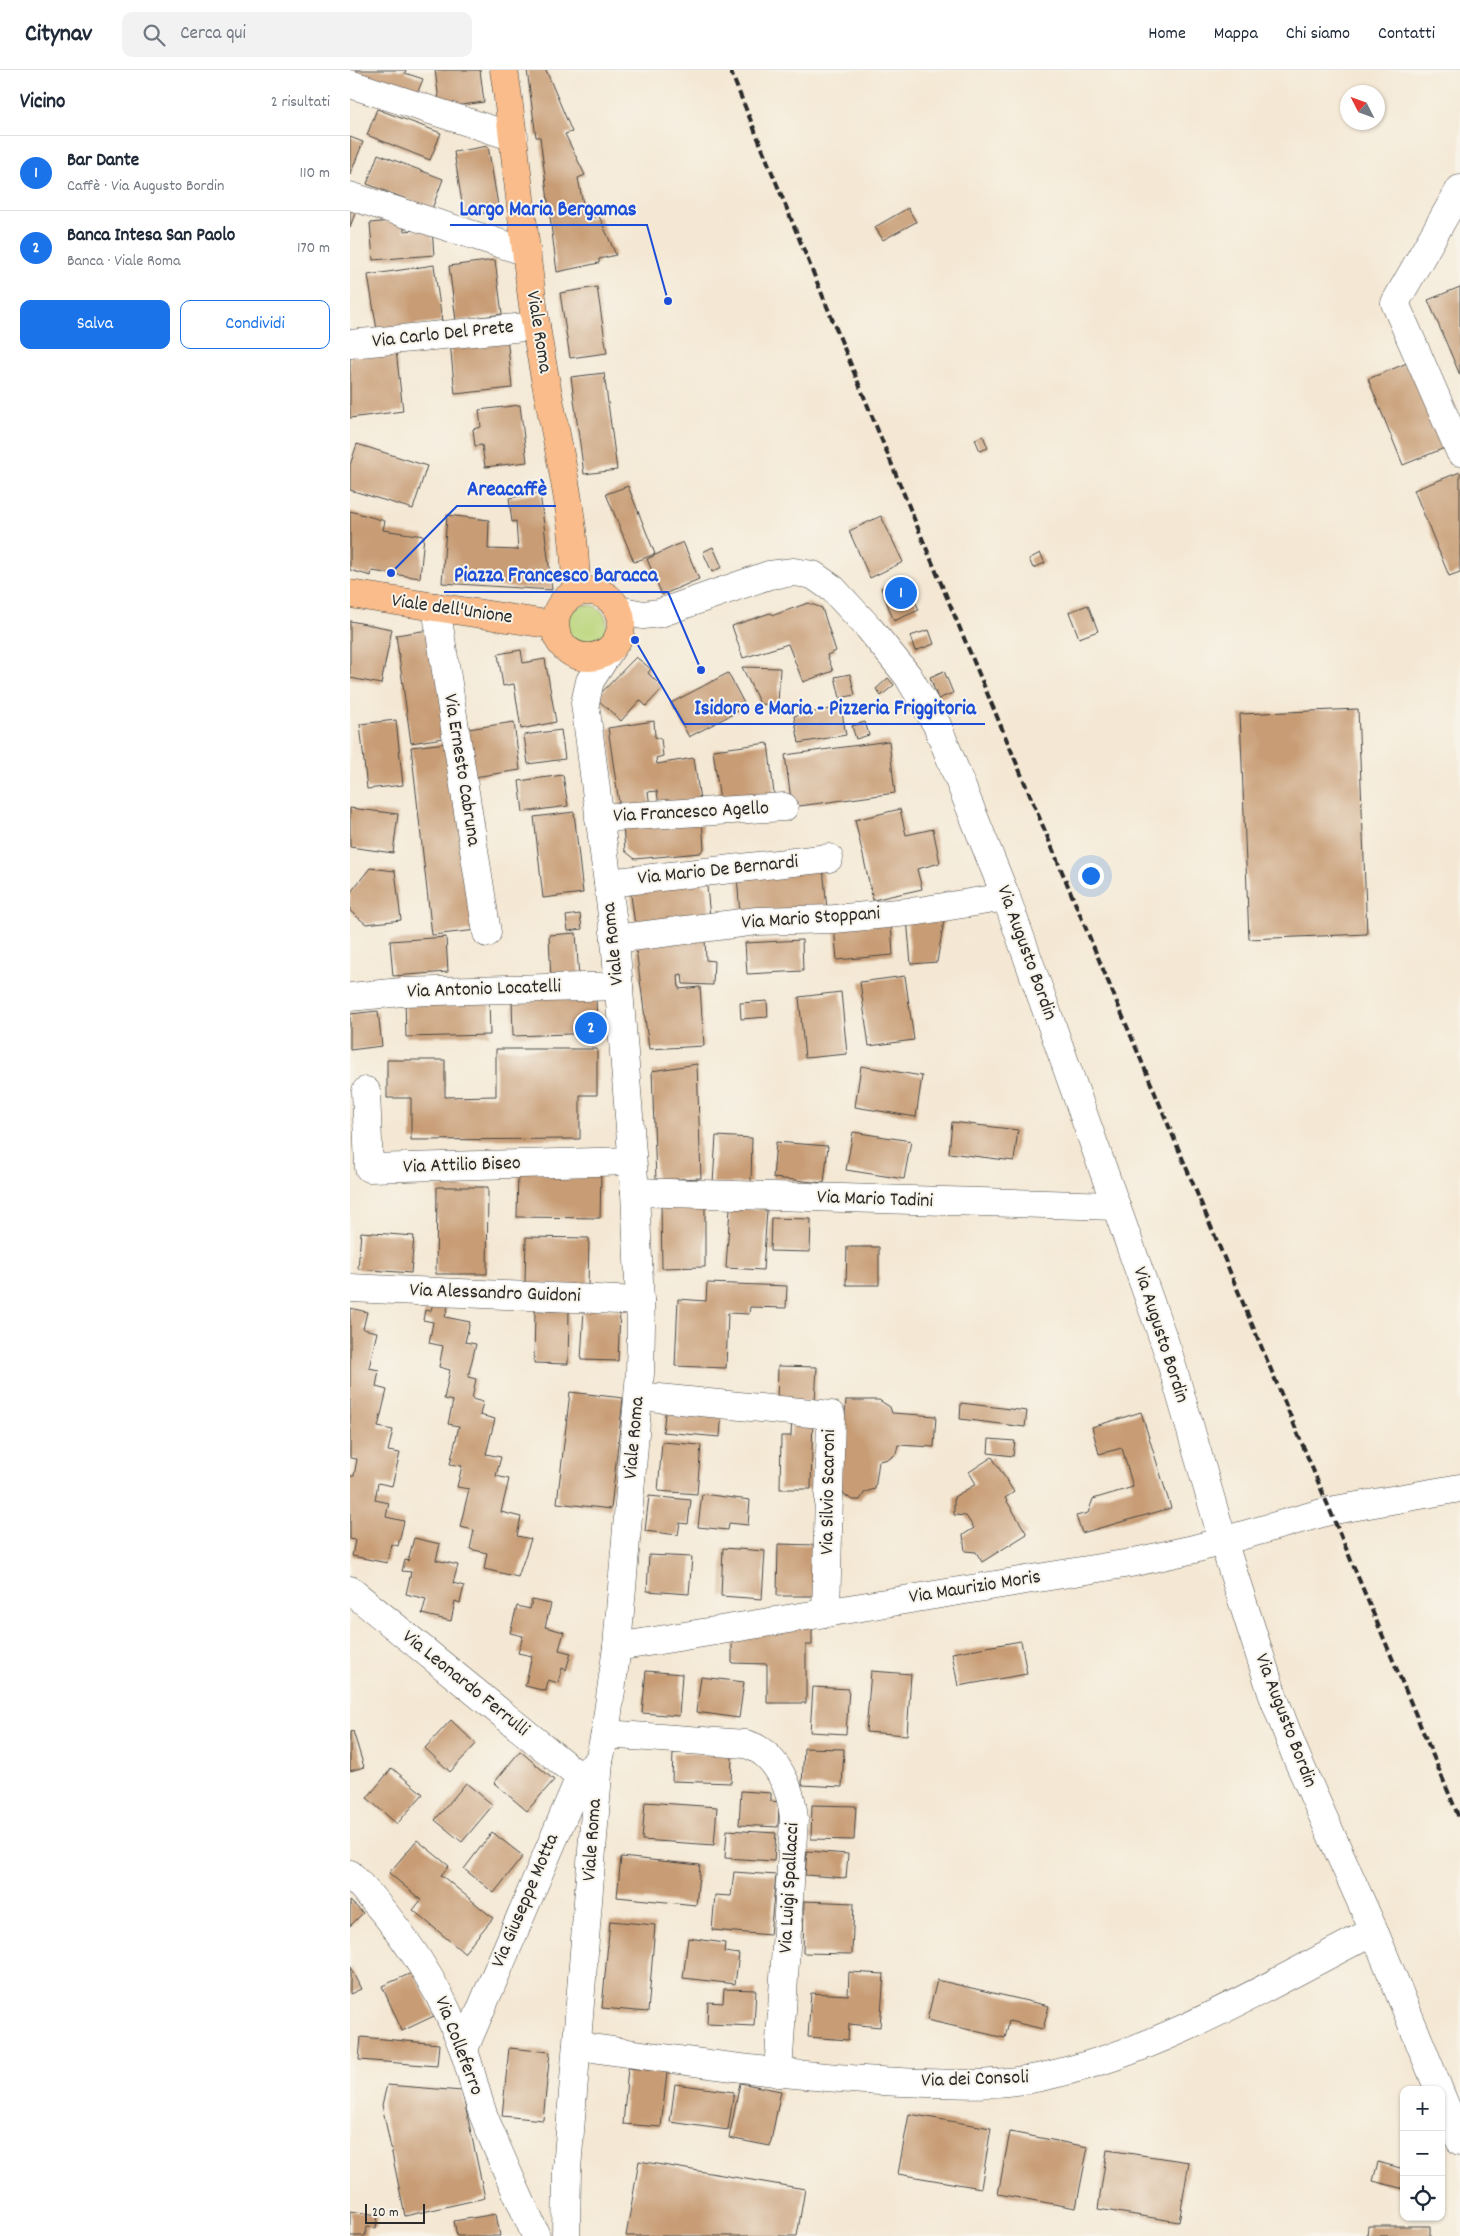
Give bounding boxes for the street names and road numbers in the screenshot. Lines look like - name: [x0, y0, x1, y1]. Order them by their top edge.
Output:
- street label: Viale Roma: [518, 289, 558, 376]
- street label: Via Carlo Del Prete: [371, 314, 515, 356]
- street label: Viale dell'Unione: [390, 588, 515, 632]
- street label: Via Ernesto Cabruna: [435, 692, 487, 849]
- street label: Via Francesco Agello: [612, 795, 770, 831]
- street label: Via Mario De Bernardi: [636, 849, 800, 893]
- street label: Via Augusto Bordin: [989, 882, 1063, 1024]
- street label: Via Mario Stoppani: [741, 900, 881, 938]
- street label: Viale Roma: [596, 901, 632, 987]
- street label: Via Antonio Locatelli: [407, 973, 562, 1007]
- street label: Via Attilio Biseo: [403, 1150, 521, 1182]
- street label: Via Mario Tadini: [816, 1184, 934, 1216]
- street label: Via Augusto Bordin: [1125, 1263, 1195, 1407]
- street label: Via Alessandro Guidoni: [409, 1277, 581, 1311]
- street label: Viale Roma: [617, 1395, 653, 1480]
- street label: Via Silvio Scaroni: [814, 1429, 844, 1555]
- street label: Via Maurizio Moris: [907, 1564, 1043, 1612]
- street label: Via Leonardo Ferrulli: [395, 1624, 535, 1744]
- street label: Via Augusto Bordin: [1247, 1650, 1323, 1792]
- street label: Viale Roma: [576, 1797, 610, 1882]
- street label: Via Luigi Spallacci: [773, 1822, 807, 1954]
- street label: Via Giuseppe Motta: [485, 1829, 567, 1972]
- street label: Via Colleferro: [426, 1992, 490, 2100]
- street label: Via dei Consoli: [921, 2064, 1030, 2096]

